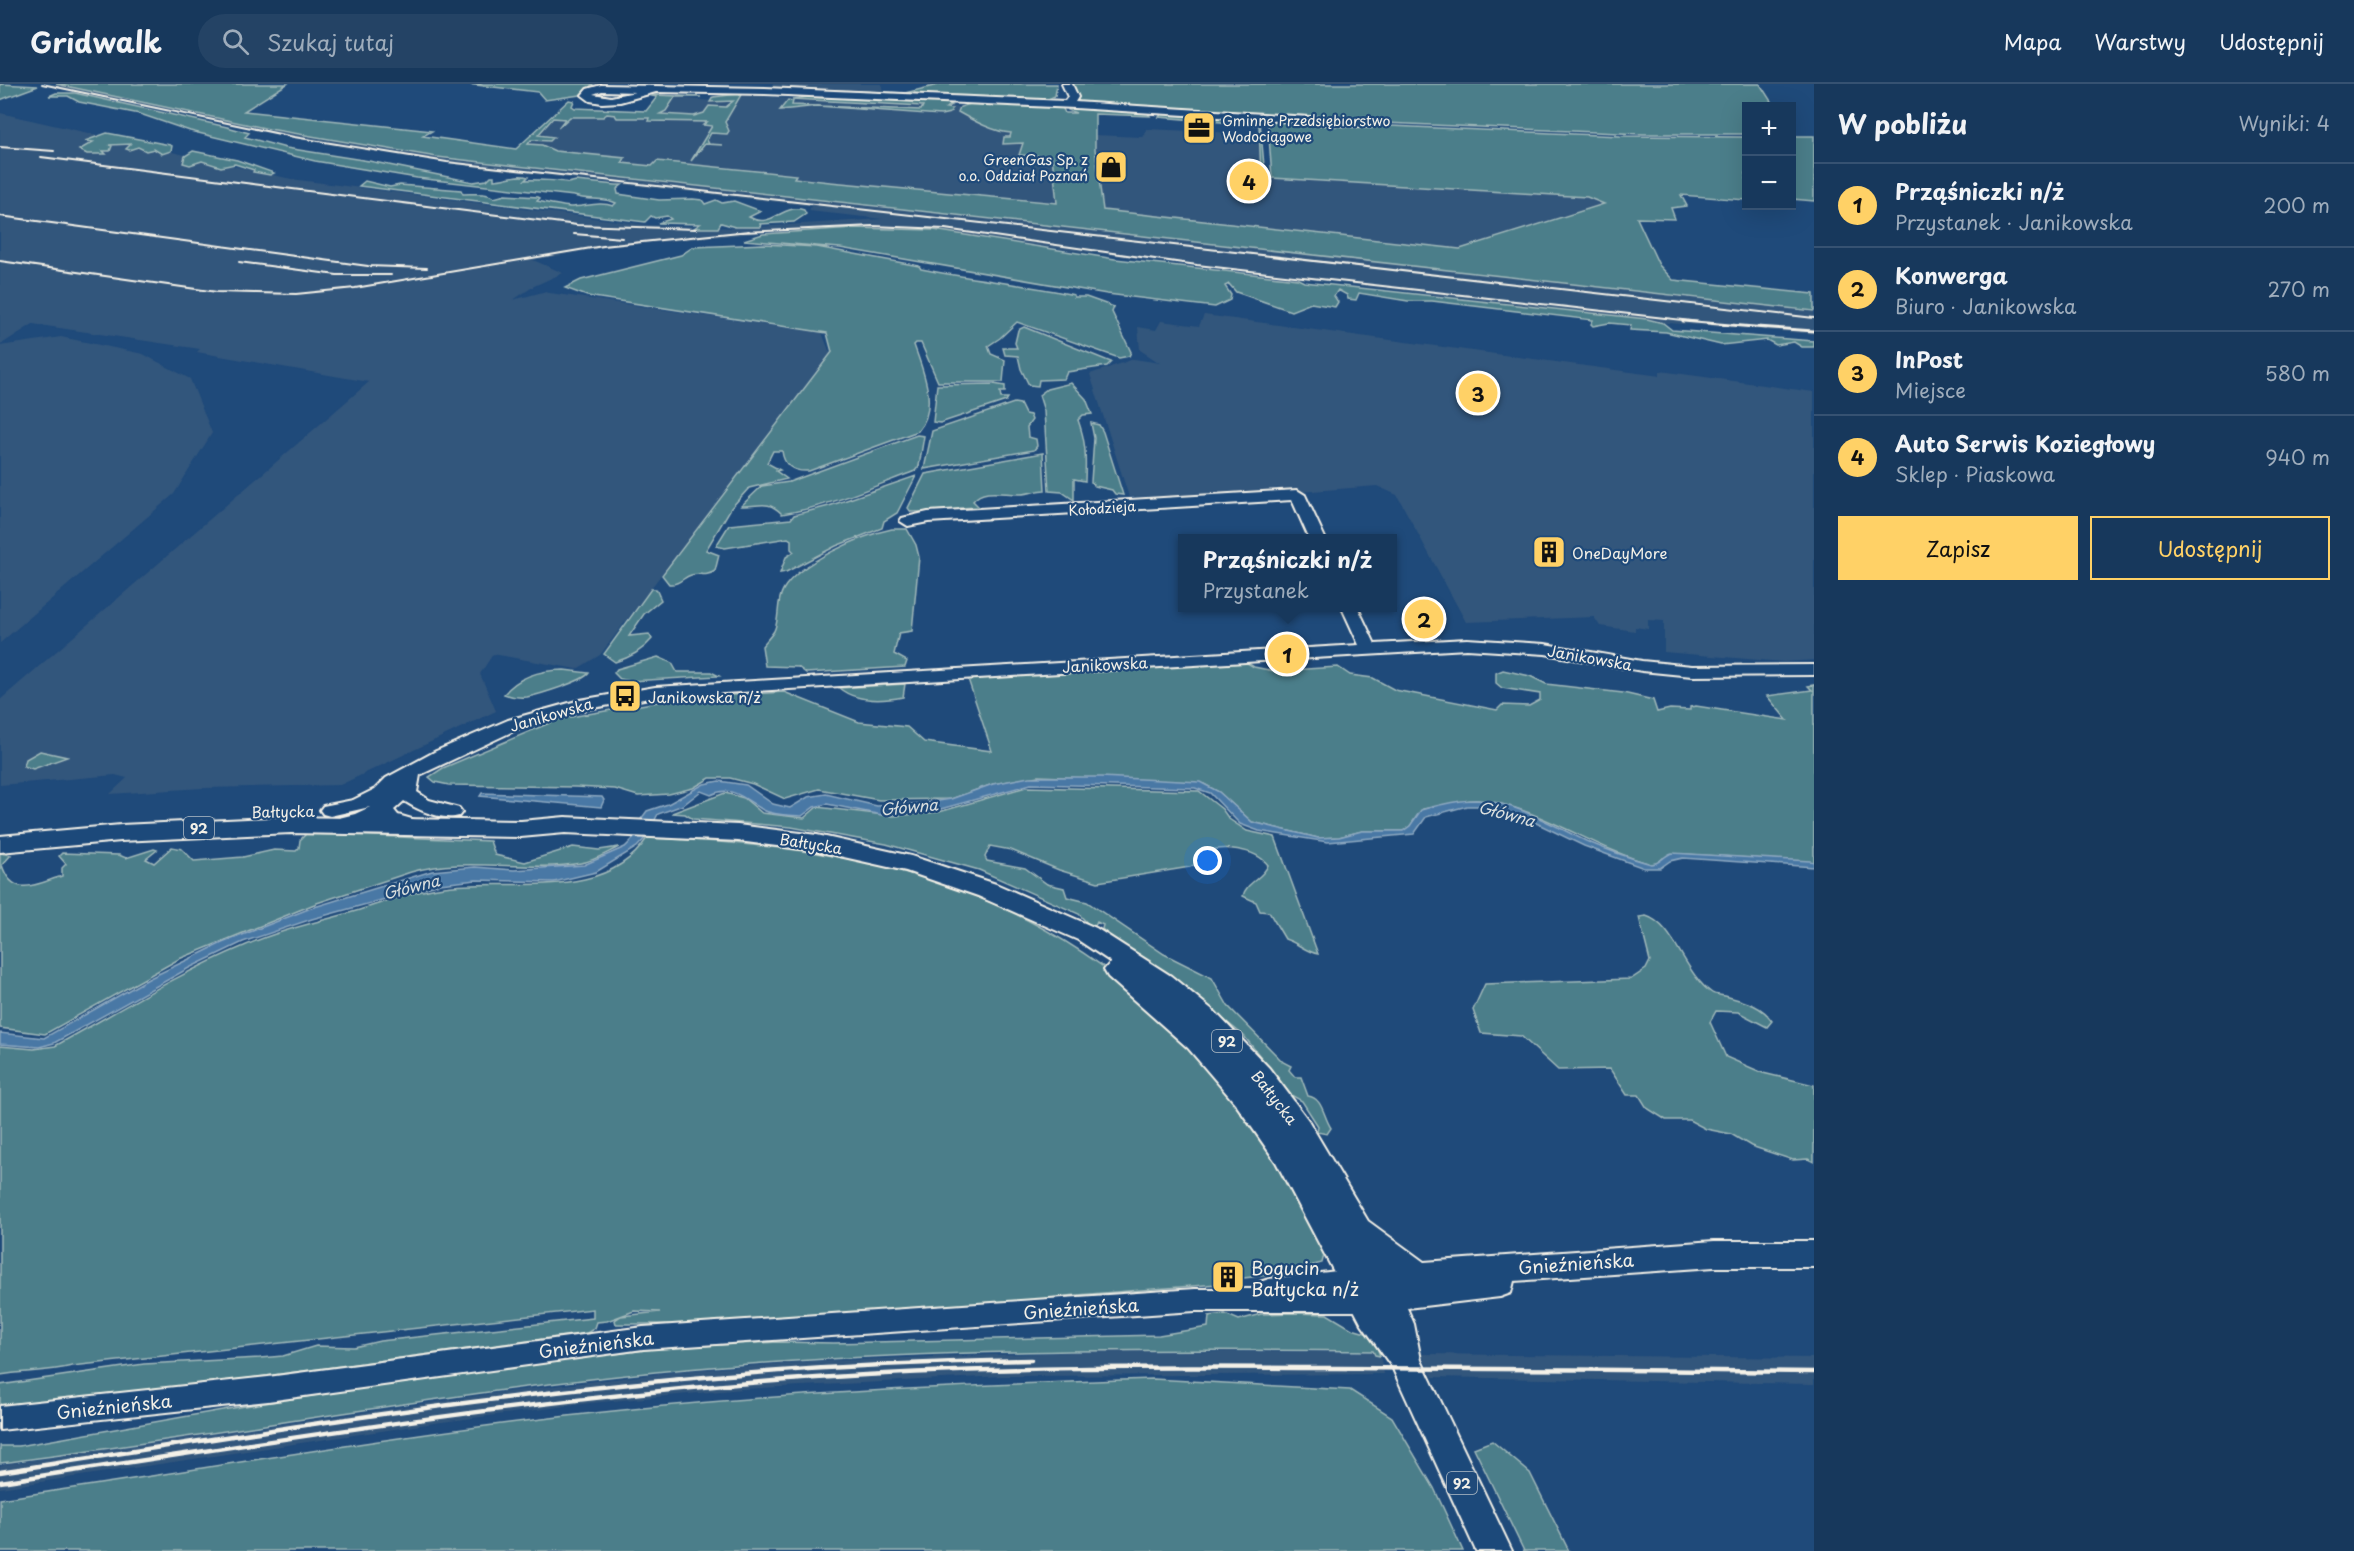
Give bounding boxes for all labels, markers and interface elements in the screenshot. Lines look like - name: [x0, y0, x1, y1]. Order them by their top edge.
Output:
- search box: [198, 14, 618, 68]
- text: Gridwalk: [30, 20, 162, 63]
- icon: search: [219, 25, 252, 58]
- text: Szukaj tutaj: [267, 25, 394, 58]
- text: Mapa: [2004, 25, 2062, 57]
- text: Warstwy: [2095, 25, 2186, 57]
- text: Udostępnij: [2219, 25, 2324, 57]
- map controls: [1742, 102, 1796, 210]
- button: +: [1742, 102, 1796, 156]
- text: W pobliżu: [1838, 104, 1967, 143]
- text: Wyniki: 4: [2238, 108, 2330, 138]
- office icon: Gminne Przedsiębiorstwo Wodociągowe: [1181, 110, 1217, 146]
- place label: Gminne Przedsiębiorstwo Wodociągowe: [1222, 110, 1390, 147]
- place label: GreenGas Sp. z o.o. Oddział Poznań: [958, 149, 1088, 186]
- shop icon: GreenGas Sp. z o.o. Oddział Poznań: [1093, 149, 1129, 185]
- button: −: [1742, 156, 1796, 210]
- pin: 4: [1230, 158, 1268, 204]
- text: Prząśniczki n/ż: [1895, 174, 2064, 207]
- text: 1: [1853, 190, 1862, 220]
- text: 200 m: [2263, 190, 2330, 220]
- text: Przystanek · Janikowska: [1895, 207, 2133, 237]
- text: Konwerga: [1895, 258, 2008, 291]
- text: 2: [1850, 274, 1865, 304]
- text: 270 m: [2267, 274, 2330, 304]
- text: Biuro · Janikowska: [1895, 291, 2076, 321]
- text: InPost: [1895, 342, 1963, 375]
- text: 3: [1851, 358, 1864, 388]
- text: 580 m: [2265, 358, 2330, 388]
- pin: 3: [1458, 370, 1498, 416]
- text: Miejsce: [1895, 375, 1966, 405]
- text: Auto Serwis Koziegłowy: [1895, 426, 2155, 459]
- text: 4: [1851, 442, 1864, 472]
- text: 940 m: [2265, 442, 2330, 472]
- text: Sklep · Piaskowa: [1895, 459, 2055, 489]
- street label: Kołodzieja: [1068, 495, 1137, 521]
- button: Zapisz: [1838, 516, 2078, 580]
- button: Udostępnij: [2090, 516, 2330, 580]
- popup: [1178, 534, 1397, 612]
- building icon: OneDayMore: [1531, 534, 1567, 570]
- place label: OneDayMore: [1572, 541, 1667, 564]
- text: Prząśniczki n/ż: [1203, 542, 1372, 575]
- text: Przystanek: [1203, 575, 1309, 605]
- pin: 2: [1404, 596, 1444, 642]
- pin: 1: [1268, 632, 1306, 676]
- street label: Janikowska: [1546, 638, 1635, 676]
- street label: Janikowska: [1062, 650, 1149, 678]
- bus stop icon: Janikowska n/ż: [607, 678, 643, 714]
- place label: Janikowska n/ż: [648, 685, 761, 708]
- street label: Janikowska: [507, 691, 596, 737]
- water label: Główna: [879, 791, 940, 820]
- water label: Główna: [1476, 794, 1539, 832]
- street label: Bałtycka: [251, 799, 316, 823]
- road number: 92: [184, 817, 214, 839]
- street label: Bałtycka: [778, 827, 845, 859]
- your location: [1193, 846, 1222, 875]
- water label: Główna: [380, 867, 443, 905]
- road number: 92: [1212, 1030, 1242, 1052]
- street label: Bałtycka: [1246, 1065, 1304, 1130]
- street label: Gnieźnieńska: [1517, 1245, 1636, 1281]
- place label: Bogucin Bałtycka n/ż: [1251, 1254, 1359, 1302]
- building icon: Bogucin Bałtycka n/ż: [1210, 1259, 1246, 1295]
- street label: Gnieźnieńska: [1022, 1290, 1141, 1326]
- street label: Gnieźnieńska: [537, 1323, 656, 1364]
- street label: Gnieźnieńska: [55, 1386, 174, 1425]
- road number: 92: [1447, 1472, 1477, 1494]

